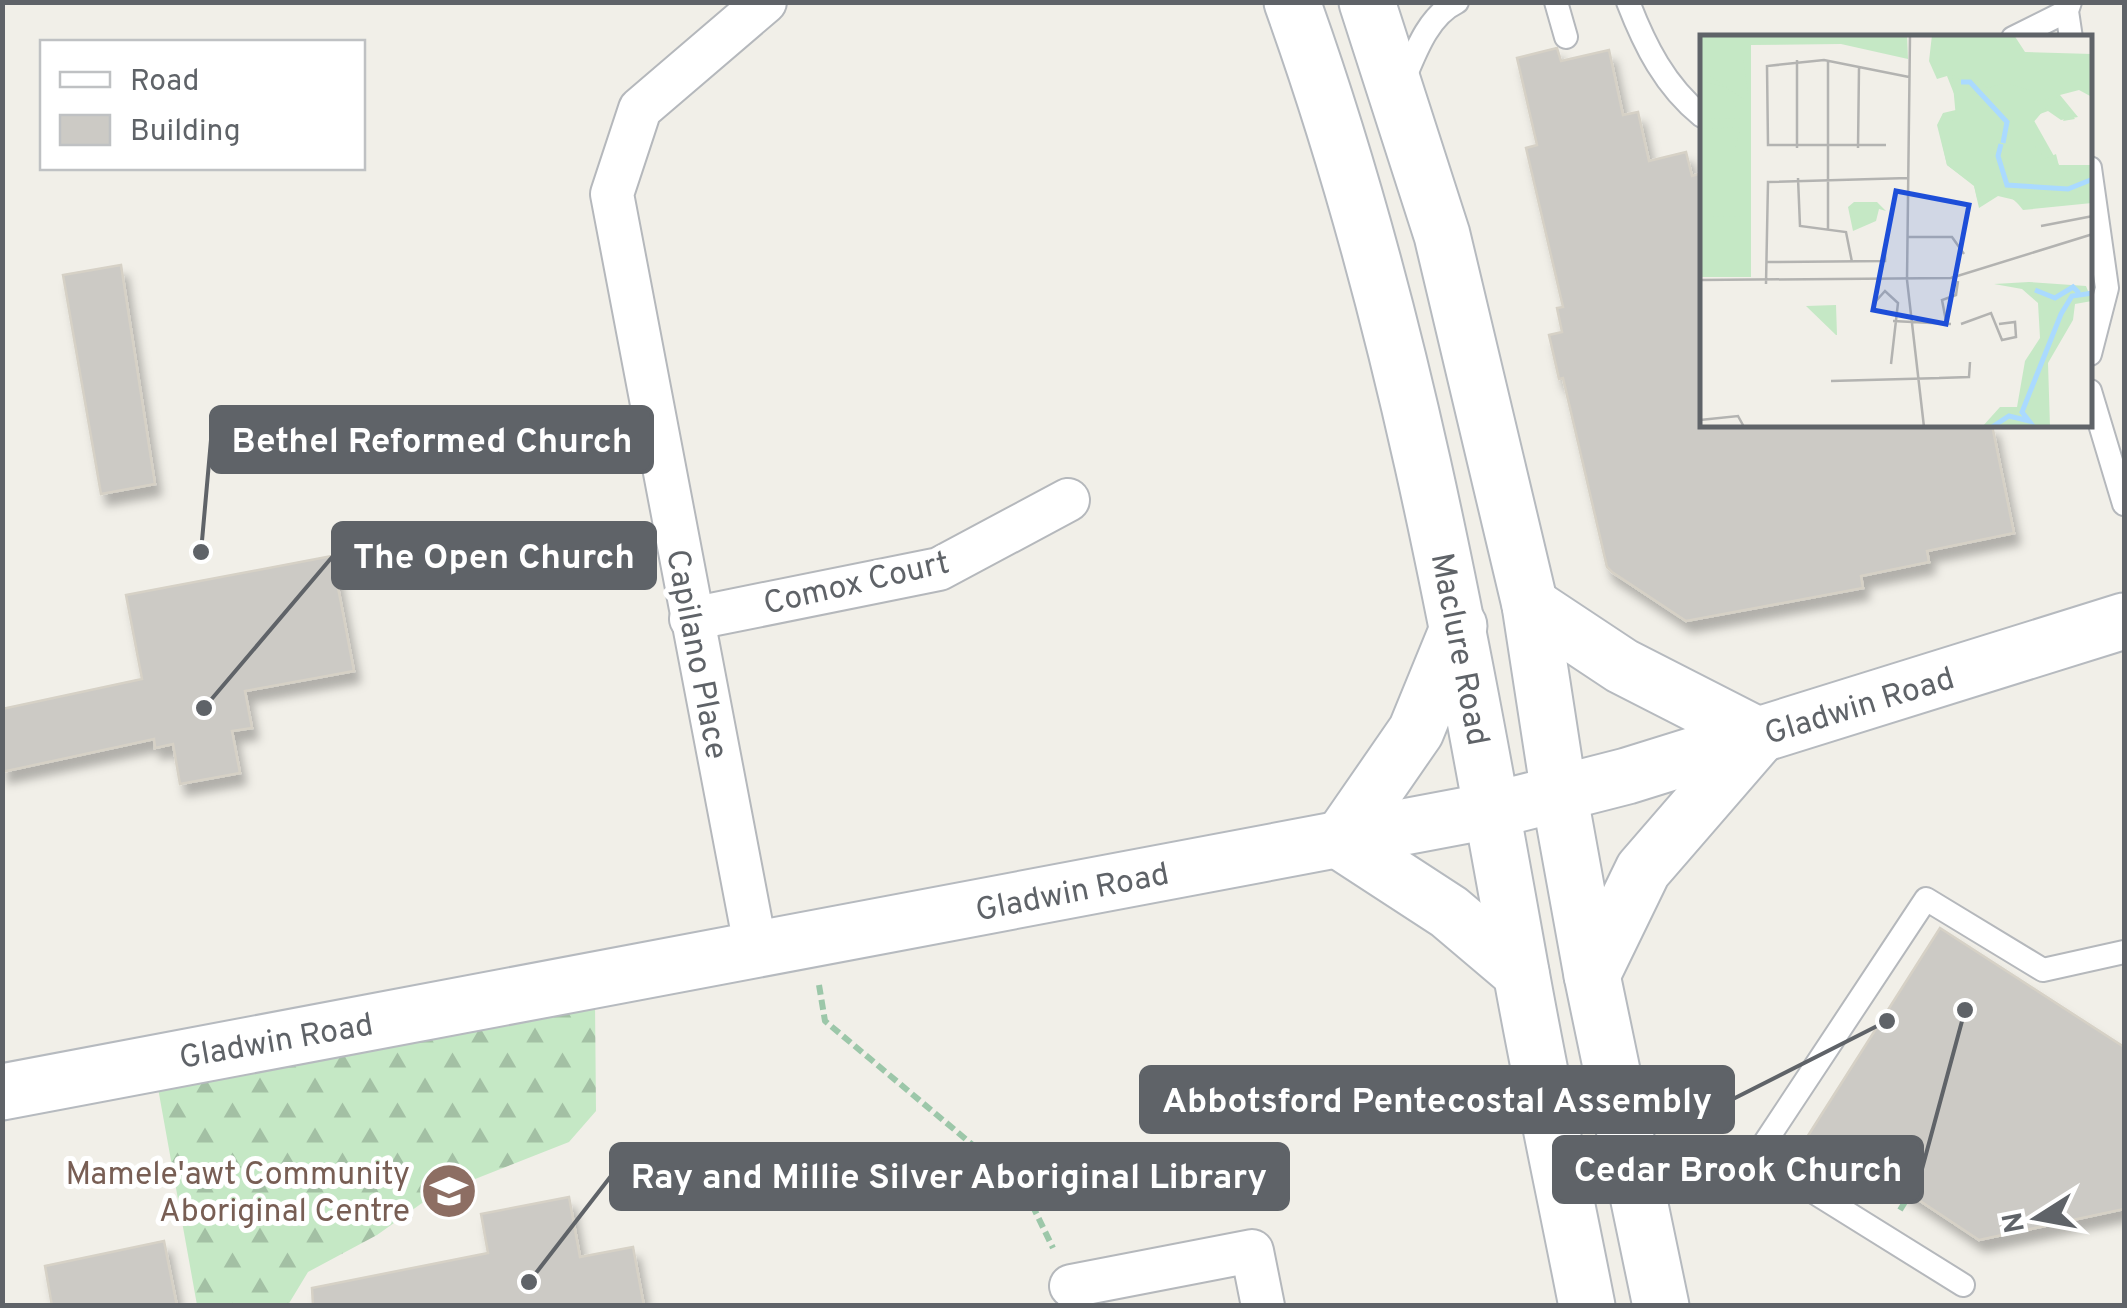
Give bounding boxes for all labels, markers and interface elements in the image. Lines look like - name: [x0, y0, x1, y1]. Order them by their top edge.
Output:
- inset map: [1700, 35, 2092, 428]
- legend: [40, 40, 365, 170]
- text: Road: [130, 64, 199, 101]
- text: Building: [130, 114, 241, 151]
- callout: Bethel Reformed Church: [211, 407, 652, 472]
- text: Bethel Reformed Church: [232, 421, 632, 465]
- callout: The Open Church: [333, 523, 655, 588]
- text: The Open Church: [353, 537, 635, 581]
- street label: Comox Court: [760, 544, 953, 626]
- street label: Capilano Place: [655, 546, 735, 763]
- street label: Maclure Road: [1420, 550, 1496, 749]
- street label: Gladwin Road: [1760, 660, 1960, 756]
- street label: Gladwin Road: [972, 856, 1173, 932]
- street label: Gladwin Road: [176, 1006, 377, 1080]
- callout: Abbotsford Pentecostal Assembly: [1141, 1067, 1733, 1132]
- text: Abbotsford Pentecostal Assembly: [1162, 1081, 1712, 1125]
- callout: Cedar Brook Church: [1554, 1137, 1922, 1202]
- callout: Ray and Millie Silver Aboriginal Library: [611, 1144, 1288, 1209]
- text: Cedar Brook Church: [1574, 1150, 1902, 1194]
- place label: Mamele'awt Community Aboriginal Centre: [65, 1156, 410, 1233]
- text: Ray and Millie Silver Aboriginal Library: [631, 1157, 1267, 1201]
- school or university icon: Mamele'awt Community Aboriginal Centre: [419, 1161, 479, 1221]
- north arrow: [1987, 1168, 2087, 1268]
- text: N: [1996, 1209, 2035, 1236]

